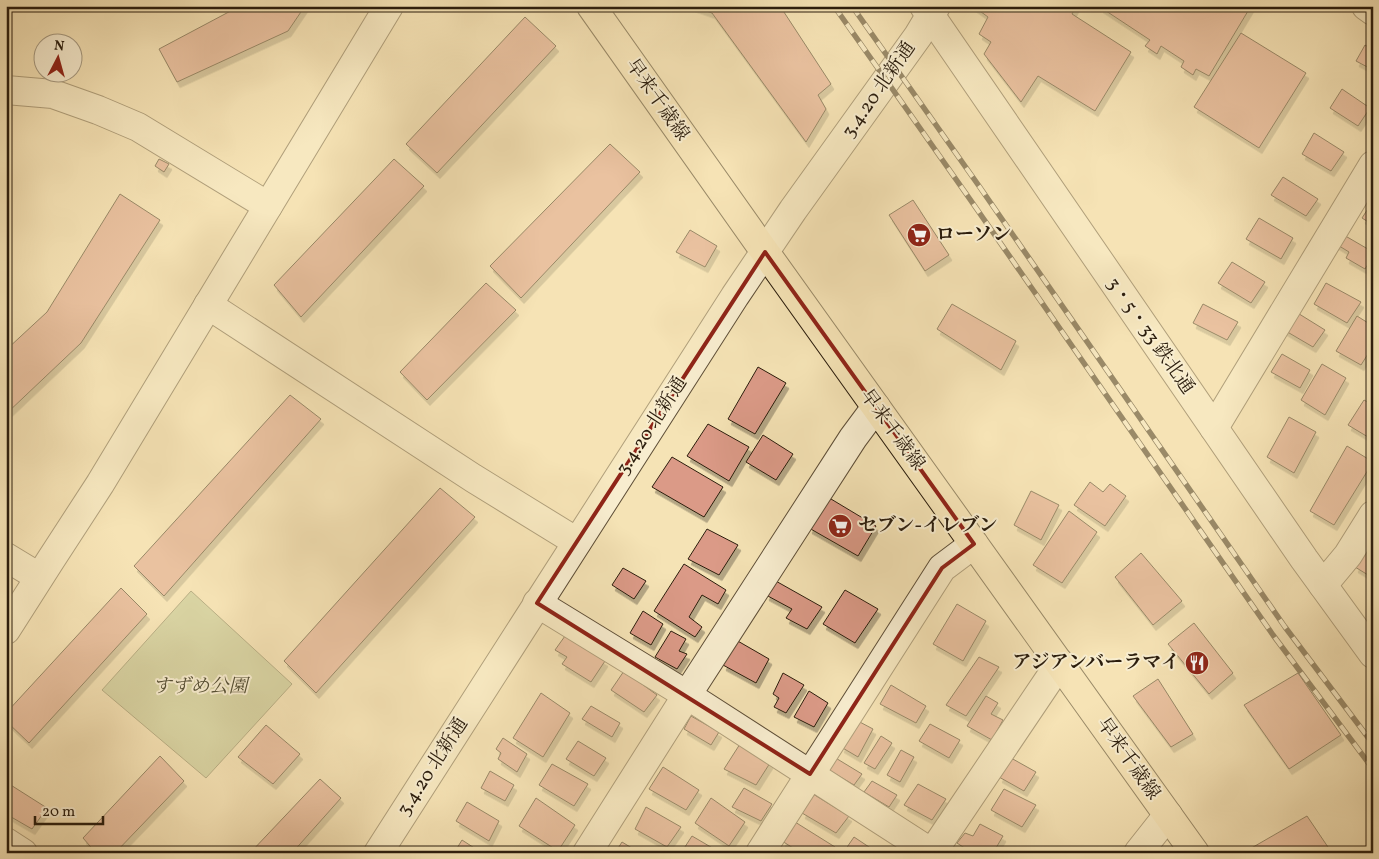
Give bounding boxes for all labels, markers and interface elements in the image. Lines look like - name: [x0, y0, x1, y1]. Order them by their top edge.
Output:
- north arrow: [32, 32, 82, 82]
- text: N: [53, 37, 65, 57]
- street label: 3.4.20 北新通: [836, 37, 922, 143]
- street label: 早来千歳線: [619, 54, 695, 146]
- supermarket icon: ローソン: [906, 222, 932, 248]
- place label: ローソン: [936, 222, 1011, 248]
- street label: 3・5・33 鉄北通: [1100, 272, 1200, 400]
- street label: 3.4.20 北新通: [611, 372, 693, 480]
- street label: 早来千歳線: [854, 384, 930, 476]
- supermarket icon: セブン-イレブン: [827, 513, 853, 539]
- place label: セブン-イレブン: [858, 513, 997, 539]
- place label: アジアンバーラマイ: [1012, 650, 1180, 676]
- restaurant icon: アジアンバーラマイ: [1184, 650, 1210, 676]
- park label: すずめ公園: [152, 674, 251, 700]
- street label: 3.4.20 北新通: [392, 713, 474, 821]
- street label: 早来千歳線: [1090, 713, 1166, 805]
- scale bar: [35, 794, 102, 826]
- text: 20 m: [42, 802, 75, 823]

